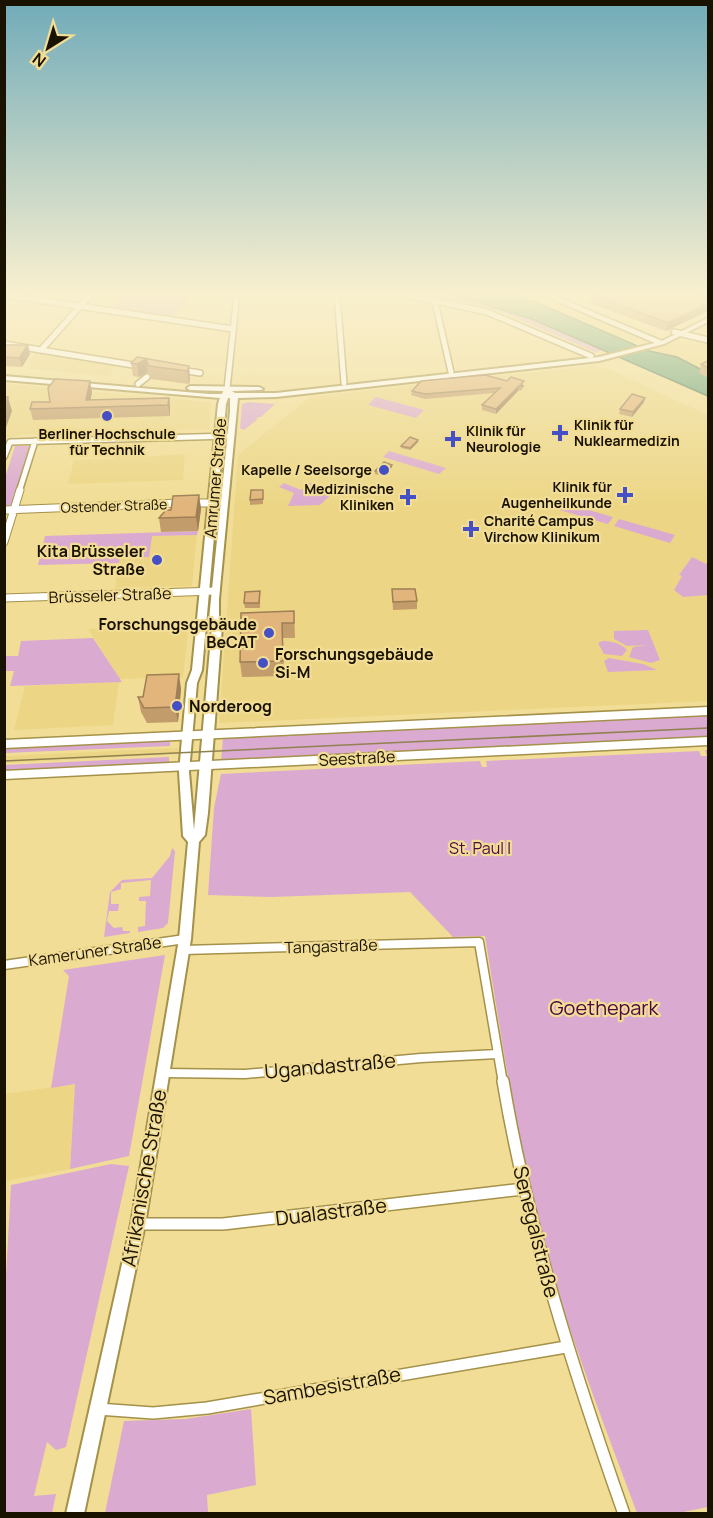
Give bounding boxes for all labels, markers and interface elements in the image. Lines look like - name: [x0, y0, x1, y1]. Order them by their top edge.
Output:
- north arrow: [18, 18, 78, 78]
- text: N: [28, 48, 50, 72]
- marker: Berliner Hochschule für Technik: [100, 409, 114, 423]
- place label: Klinik für Nuklearmedizin: [574, 415, 680, 450]
- street label: Amrumer Straße: [199, 417, 231, 539]
- place label: Klinik für Neurologie: [466, 421, 541, 456]
- place label: Berliner Hochschule für Technik: [38, 424, 176, 459]
- marker: Klinik für Nuklearmedizin: [551, 424, 569, 442]
- marker: Klinik für Neurologie: [444, 430, 462, 448]
- place label: Kapelle / Seelsorge: [241, 460, 372, 479]
- marker: Kapelle / Seelsorge: [377, 463, 391, 477]
- place label: Klinik für Augenheilkunde: [501, 477, 612, 512]
- place label: Medizinische Kliniken: [304, 479, 394, 514]
- marker: Klinik für Augenheilkunde: [616, 486, 634, 504]
- marker: Medizinische Kliniken: [399, 488, 417, 506]
- street label: Ostender Straße: [60, 494, 168, 517]
- place label: Charité Campus Virchow Klinikum: [484, 511, 600, 546]
- marker: Charité Campus Virchow Klinikum: [462, 520, 480, 538]
- place label: Kita Brüsseler Straße: [37, 540, 145, 580]
- marker: Kita Brüsseler Straße: [150, 553, 164, 567]
- street label: Brüsseler Straße: [48, 582, 172, 608]
- place label: Forschungsgebäude BeCAT: [98, 613, 257, 653]
- marker: Forschungsgebäude BeCAT: [262, 626, 276, 640]
- place label: Forschungsgebäude Si-M: [275, 643, 434, 683]
- marker: Forschungsgebäude Si-M: [256, 656, 270, 670]
- place label: Norderoog: [189, 695, 272, 717]
- marker: Norderoog: [170, 699, 184, 713]
- street label: Seestraße: [318, 745, 396, 771]
- park label: St. Paul I: [449, 837, 511, 859]
- street label: Kameruner Straße: [27, 931, 163, 971]
- street label: Tangastraße: [284, 933, 378, 959]
- park label: Goethepark: [550, 994, 660, 1021]
- street label: Ugandastraße: [263, 1046, 397, 1085]
- street label: Afrikanische Straße: [115, 1087, 172, 1269]
- street label: Senegalstraße: [507, 1163, 566, 1301]
- street label: Dualastraße: [274, 1191, 388, 1232]
- street label: Sambesistraße: [261, 1360, 403, 1411]

